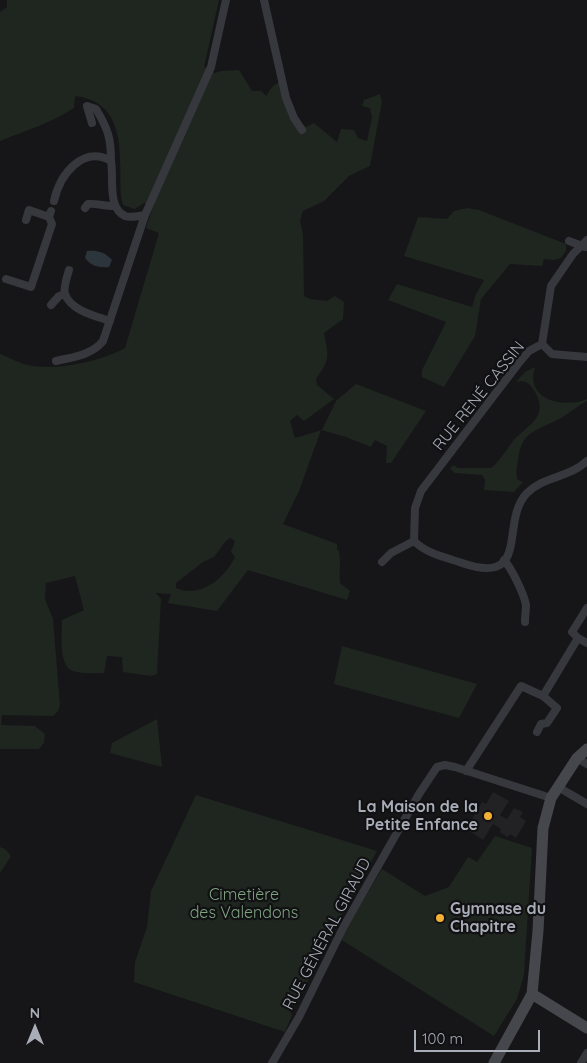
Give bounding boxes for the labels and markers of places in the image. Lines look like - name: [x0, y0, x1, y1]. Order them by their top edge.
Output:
- place label: La Maison de la Petite Enfance: [358, 797, 478, 835]
- marker: La Maison de la Petite Enfance: [482, 810, 494, 822]
- place label: Gymnase du Chapitre: [450, 899, 546, 937]
- marker: Gymnase du Chapitre: [434, 912, 446, 924]

